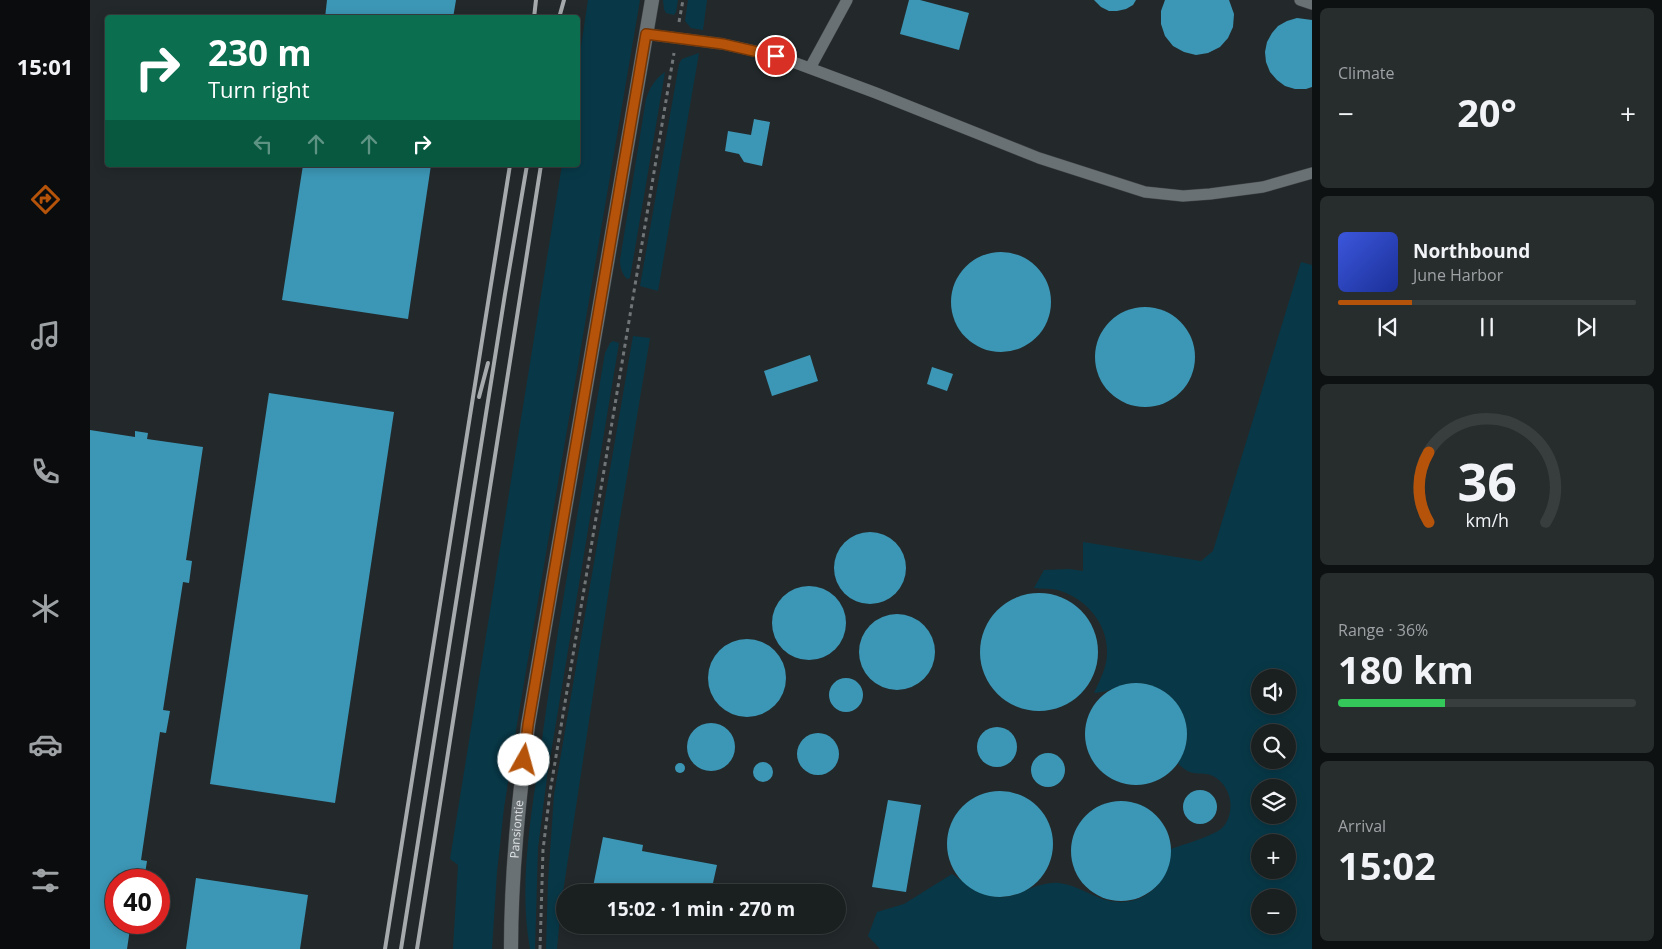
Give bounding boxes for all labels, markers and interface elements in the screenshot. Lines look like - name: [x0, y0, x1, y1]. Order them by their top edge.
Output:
- text: 230 m: [208, 29, 312, 76]
- icon: right: [125, 35, 190, 100]
- pin: [755, 35, 797, 77]
- icon: arrive: [762, 42, 790, 70]
- text: 15:01: [17, 51, 73, 81]
- text: Climate: [1338, 62, 1395, 84]
- text: Turn right: [208, 74, 310, 104]
- text: 20°: [1457, 86, 1517, 138]
- text: −: [1338, 94, 1354, 132]
- text: +: [1620, 94, 1636, 132]
- icon: left: [249, 130, 277, 158]
- icon: ahead: [302, 130, 330, 158]
- icon: ahead: [355, 130, 383, 158]
- icon: right: [408, 130, 436, 158]
- icon: directions: [28, 182, 63, 217]
- text: Northbound: [1413, 238, 1530, 264]
- text: June Harbor: [1413, 264, 1503, 286]
- icon: previous: [1374, 313, 1402, 341]
- icon: pause: [1473, 313, 1501, 341]
- icon: next: [1572, 313, 1600, 341]
- icon: music: [28, 318, 63, 353]
- text: 36: [1457, 445, 1517, 516]
- icon: phone: [28, 454, 63, 489]
- text: km/h: [1465, 508, 1509, 532]
- icon: climate: [28, 591, 63, 626]
- text: Range · 36%: [1338, 619, 1428, 641]
- text: 180 km: [1338, 643, 1474, 695]
- map controls: [1251, 669, 1296, 934]
- button: sound: [1251, 669, 1296, 714]
- button: search: [1251, 724, 1296, 769]
- icon: car: [28, 727, 63, 762]
- position arrow: [497, 733, 549, 785]
- button: layers: [1251, 779, 1296, 824]
- street label: Pansiontie: [505, 799, 528, 859]
- text: Arrival: [1338, 815, 1386, 837]
- button: +: [1251, 834, 1296, 879]
- text: 15:02: [1338, 839, 1436, 891]
- icon: filters: [28, 863, 63, 898]
- speed limit sign: 40: [105, 869, 170, 934]
- button: −: [1251, 889, 1296, 934]
- text: 15:02 · 1 min · 270 m: [607, 896, 795, 922]

